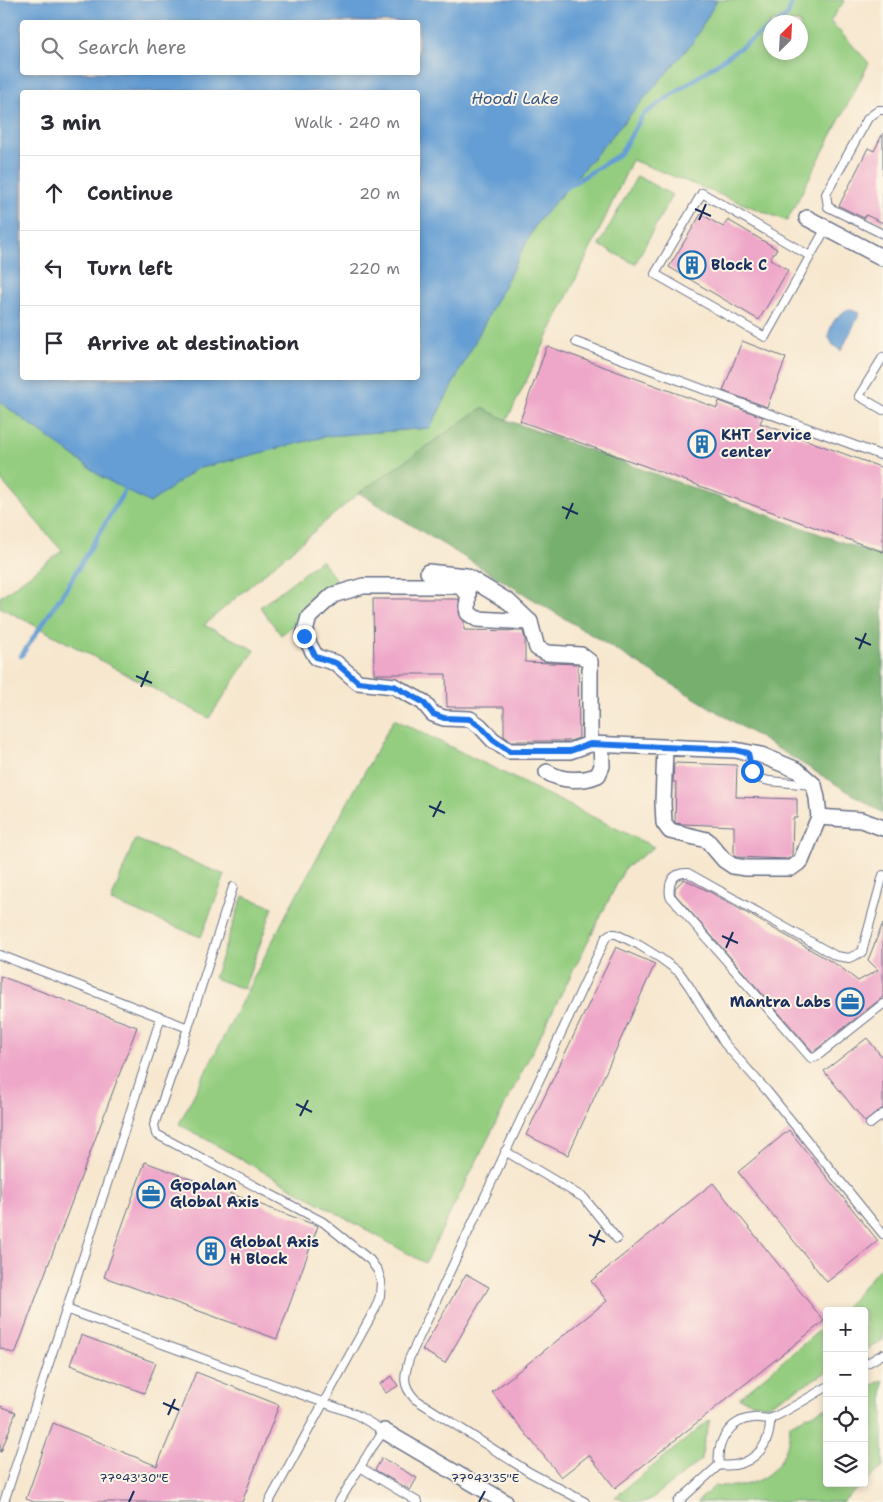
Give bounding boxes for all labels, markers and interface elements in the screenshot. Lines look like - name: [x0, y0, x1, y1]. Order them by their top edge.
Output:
- north arrow: [763, 15, 808, 60]
- search box: [20, 20, 420, 75]
- icon: search: [38, 34, 66, 62]
- text: Search here: [78, 35, 187, 60]
- water label: Hoodi Lake: [471, 88, 559, 109]
- text: 3 min: [40, 109, 101, 137]
- text: Walk · 240 m: [294, 112, 400, 133]
- icon: ahead: [40, 179, 68, 207]
- text: Continue: [87, 181, 173, 206]
- text: 20 m: [359, 183, 400, 204]
- building icon: Block C: [677, 250, 707, 280]
- icon: left: [40, 254, 68, 282]
- place label: Block C: [711, 255, 767, 275]
- text: Turn left: [87, 256, 173, 281]
- text: 220 m: [348, 258, 400, 279]
- icon: arrive: [40, 329, 68, 357]
- text: Arrive at destination: [87, 331, 299, 356]
- place label: KHT Service center: [721, 425, 812, 462]
- building icon: KHT Service center: [687, 429, 717, 459]
- route end: [293, 625, 316, 648]
- route start: [741, 760, 764, 783]
- office icon: Mantra Labs: [835, 987, 865, 1017]
- place label: Mantra Labs: [730, 992, 831, 1012]
- place label: Gopalan Global Axis: [170, 1175, 259, 1212]
- office icon: Gopalan Global Axis: [136, 1179, 166, 1209]
- place label: Global Axis H Block: [230, 1232, 319, 1269]
- building icon: Global Axis H Block: [196, 1236, 226, 1266]
- map controls: [823, 1307, 868, 1487]
- button: +: [823, 1307, 868, 1352]
- button: −: [823, 1352, 868, 1397]
- button: locate: [823, 1397, 868, 1442]
- button: layers: [823, 1442, 868, 1487]
- text: 77°43'30"E: [99, 1470, 169, 1486]
- text: 77°43'35"E: [451, 1470, 519, 1486]

